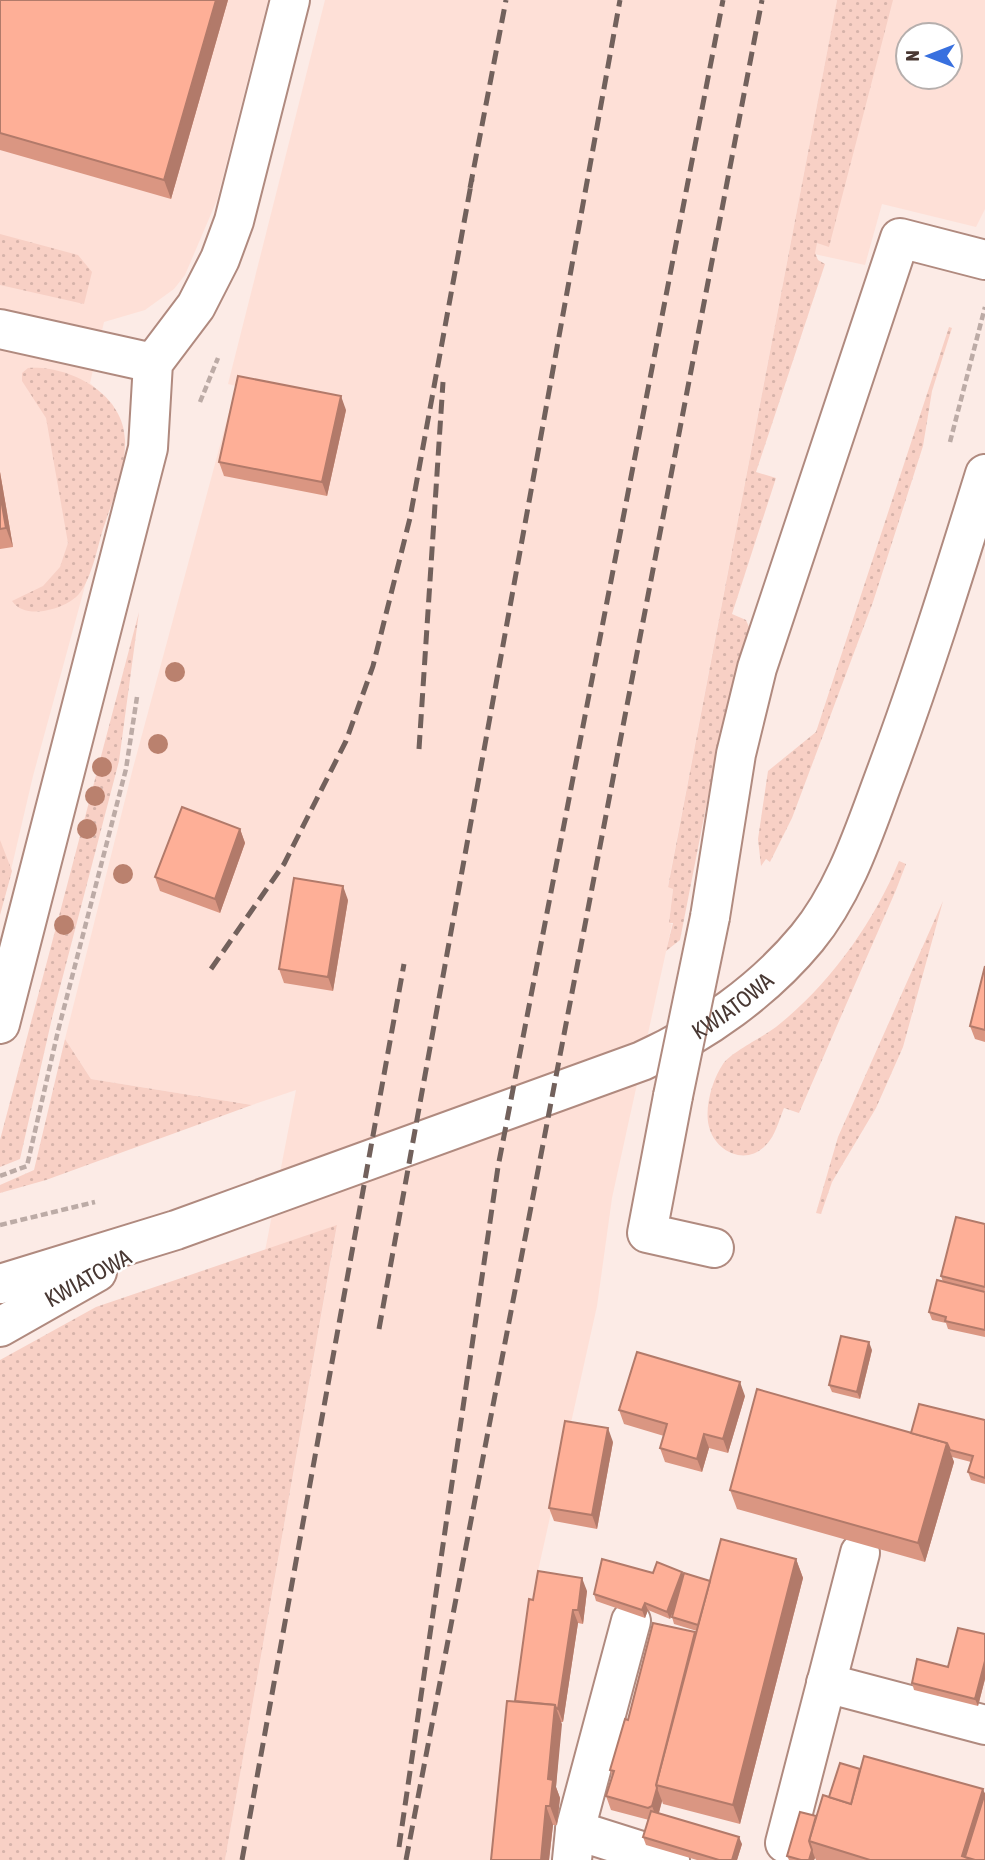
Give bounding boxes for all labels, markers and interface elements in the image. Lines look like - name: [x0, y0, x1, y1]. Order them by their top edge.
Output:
- north arrow: [894, 21, 964, 91]
- text: N: [901, 50, 923, 62]
- street label: KWIATOWA: [687, 967, 779, 1045]
- street label: KWIATOWA: [40, 1243, 136, 1312]

